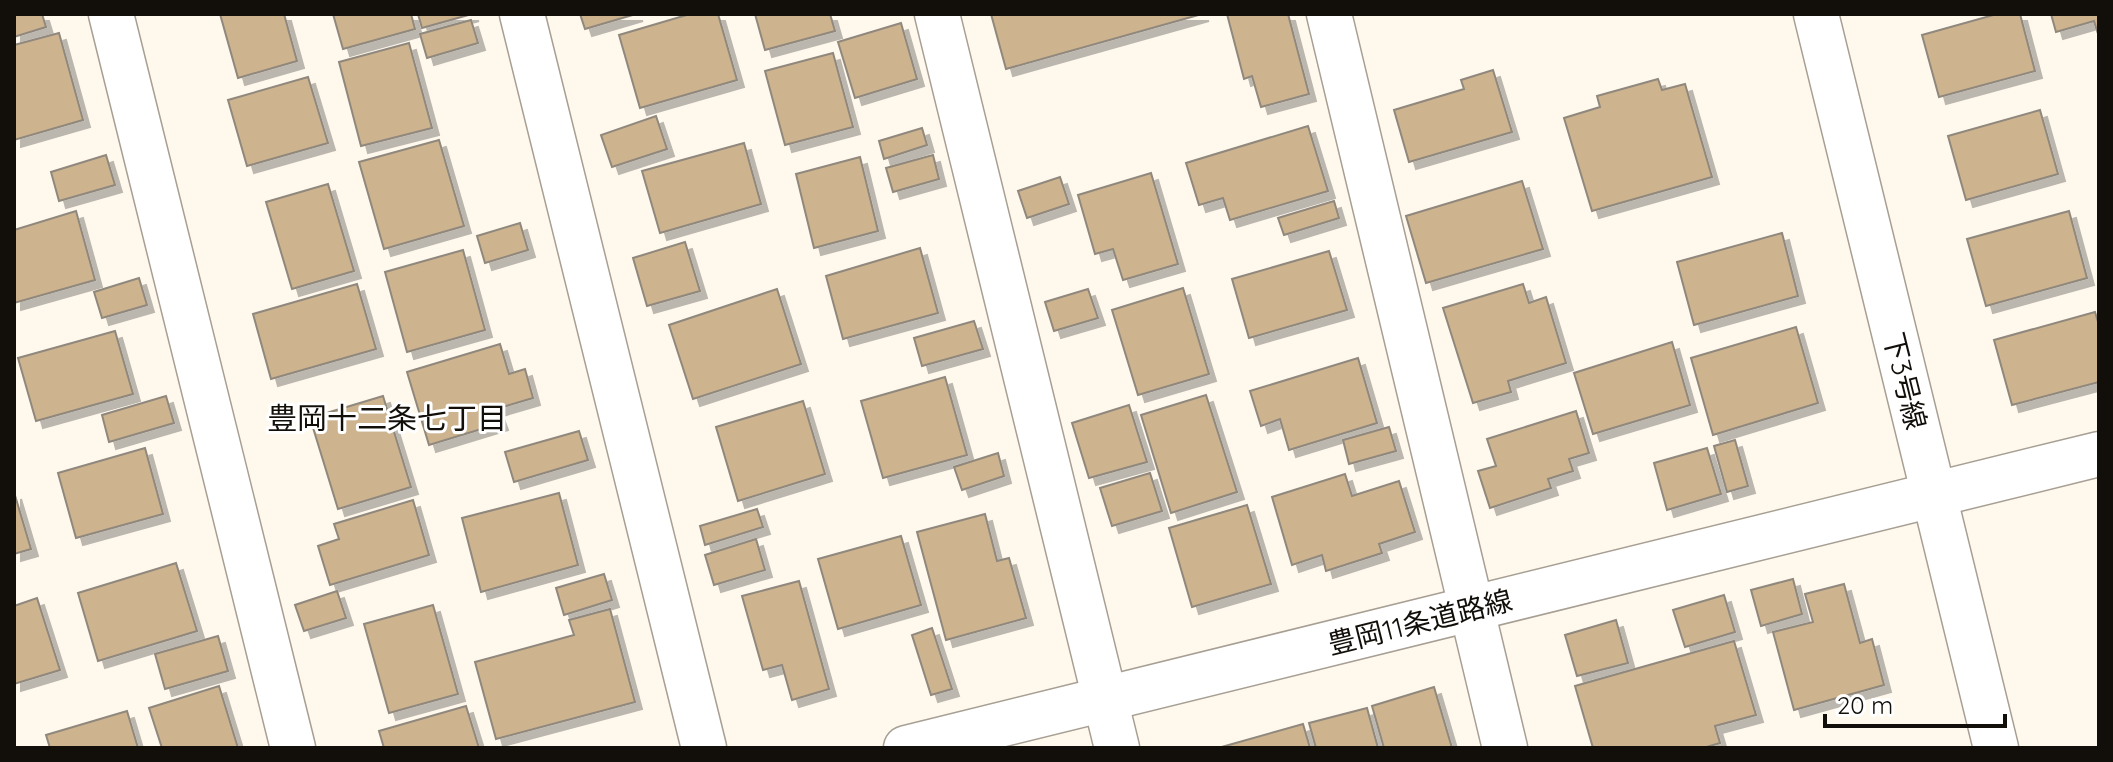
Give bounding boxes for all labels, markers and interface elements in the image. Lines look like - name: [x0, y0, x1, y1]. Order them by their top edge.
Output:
- street label: 下3号線: [1877, 329, 1934, 433]
- district label: 豊岡十二条七丁目: [267, 399, 507, 437]
- street label: 豊岡11条道路線: [1324, 582, 1516, 661]
- scale bar: [1825, 678, 2005, 728]
- text: 20 m: [1837, 690, 1893, 720]

